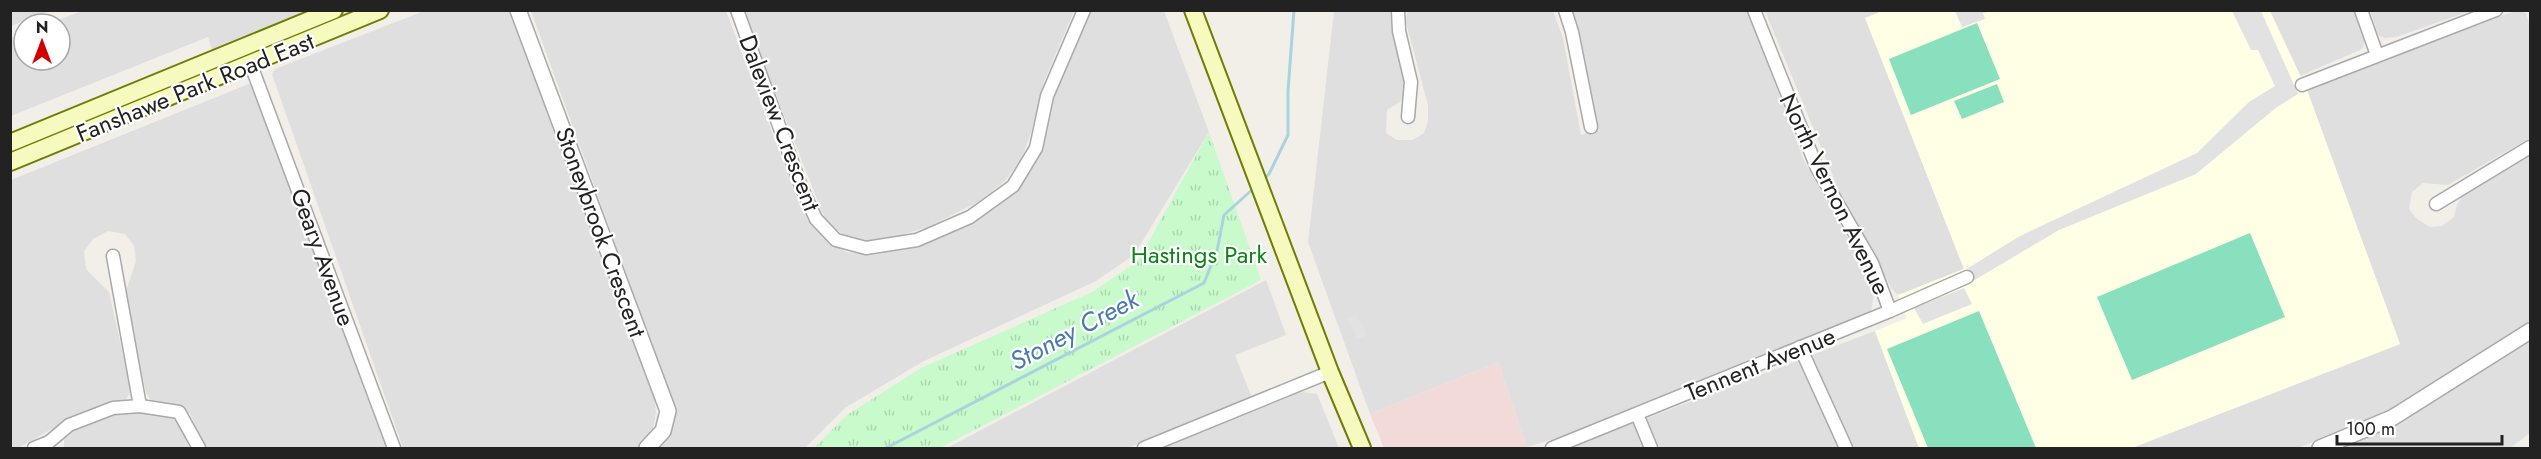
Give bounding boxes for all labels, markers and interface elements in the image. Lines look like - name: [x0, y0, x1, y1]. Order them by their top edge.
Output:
- north arrow: [12, 12, 72, 72]
- text: N: [36, 16, 48, 39]
- street label: Fanshawe Park Road East: [71, 23, 319, 151]
- street label: Daleview Crescent: [730, 30, 830, 216]
- street label: North Vernon Avenue: [1771, 87, 1899, 301]
- street label: Stoneybrook Crescent: [547, 122, 655, 342]
- street label: Geary Avenue: [282, 183, 364, 331]
- park label: Hastings Park: [1131, 237, 1268, 272]
- water label: Stoney Creek: [1003, 279, 1147, 380]
- street label: Tennent Avenue: [1680, 318, 1840, 410]
- scale bar: [2337, 408, 2502, 446]
- text: 100 m: [2346, 416, 2395, 442]

